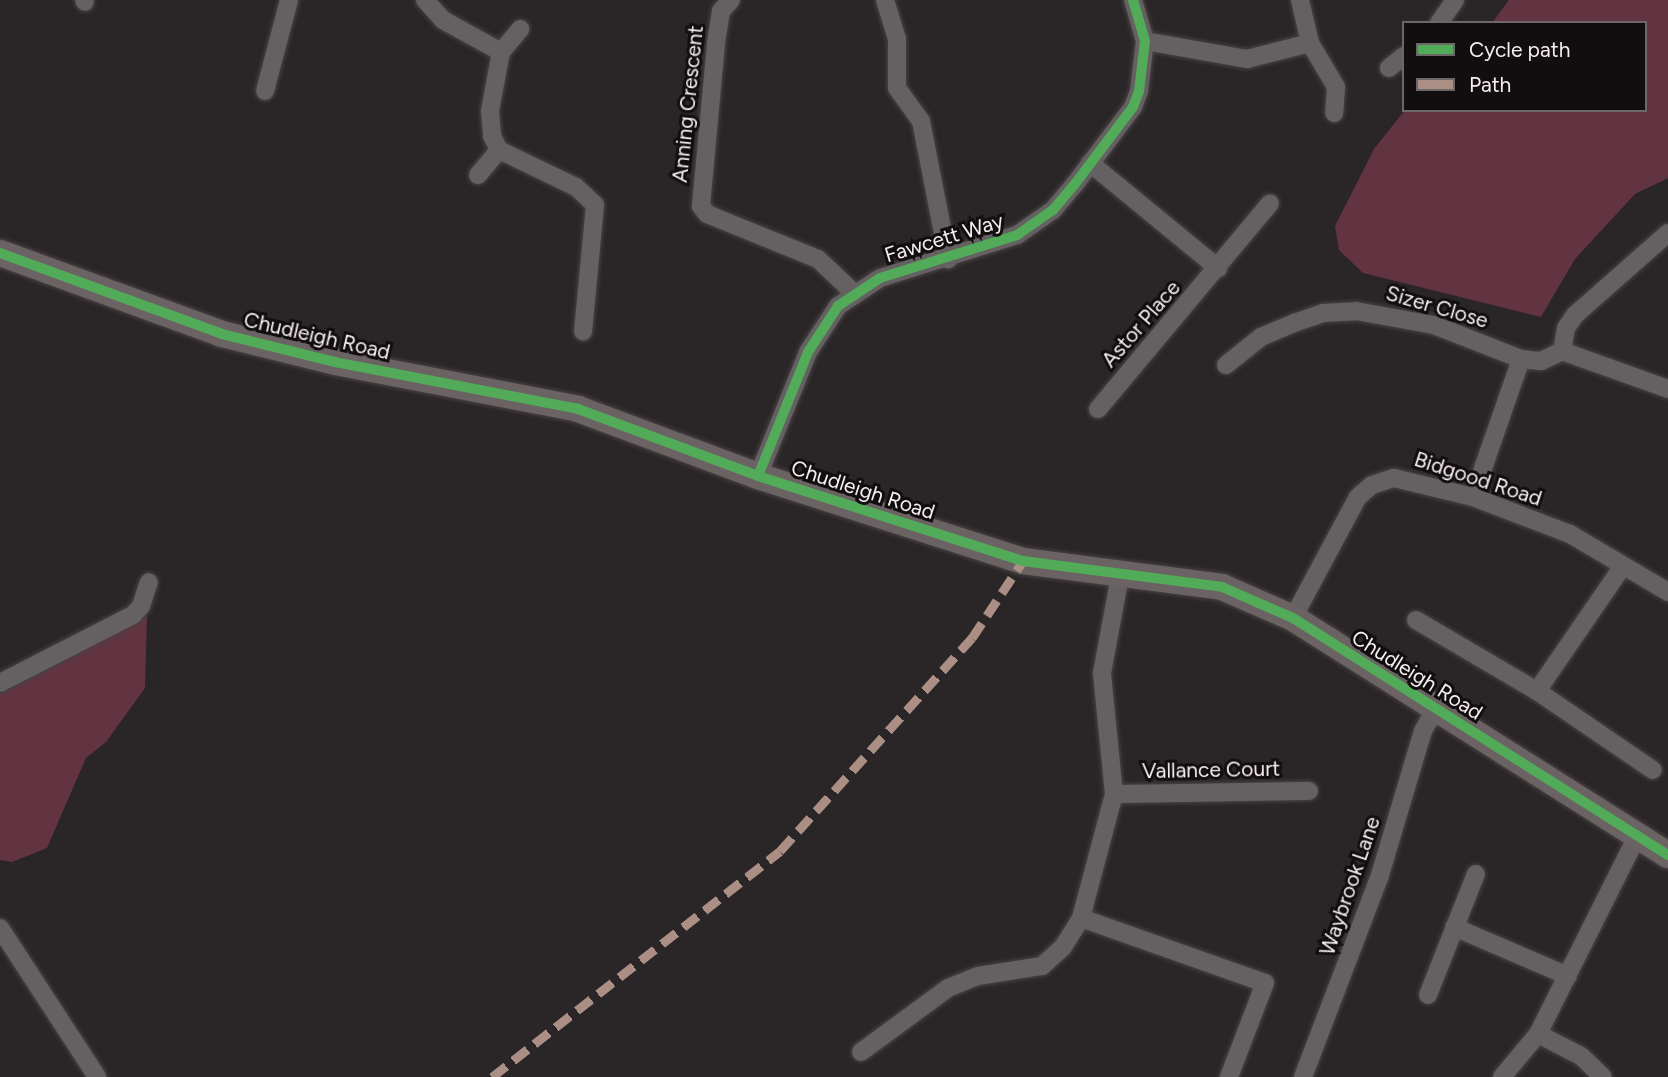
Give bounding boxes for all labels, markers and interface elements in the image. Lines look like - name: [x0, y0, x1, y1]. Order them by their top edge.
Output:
- legend: [1402, 21, 1647, 112]
- street label: Anning Crescent: [667, 24, 709, 184]
- text: Cycle path: [1469, 37, 1570, 62]
- text: Path: [1469, 72, 1511, 97]
- street label: Fawcett Way: [882, 208, 1006, 268]
- street label: Astor Place: [1096, 275, 1186, 373]
- street label: Sizer Close: [1383, 280, 1491, 334]
- street label: Chudleigh Road: [241, 307, 393, 365]
- street label: Bidgood Road: [1411, 447, 1545, 511]
- street label: Chudleigh Road: [788, 455, 938, 525]
- street label: Chudleigh Road: [1347, 625, 1487, 725]
- street label: Vallance Court: [1142, 756, 1280, 784]
- street label: Waybrook Lane: [1315, 813, 1385, 959]

